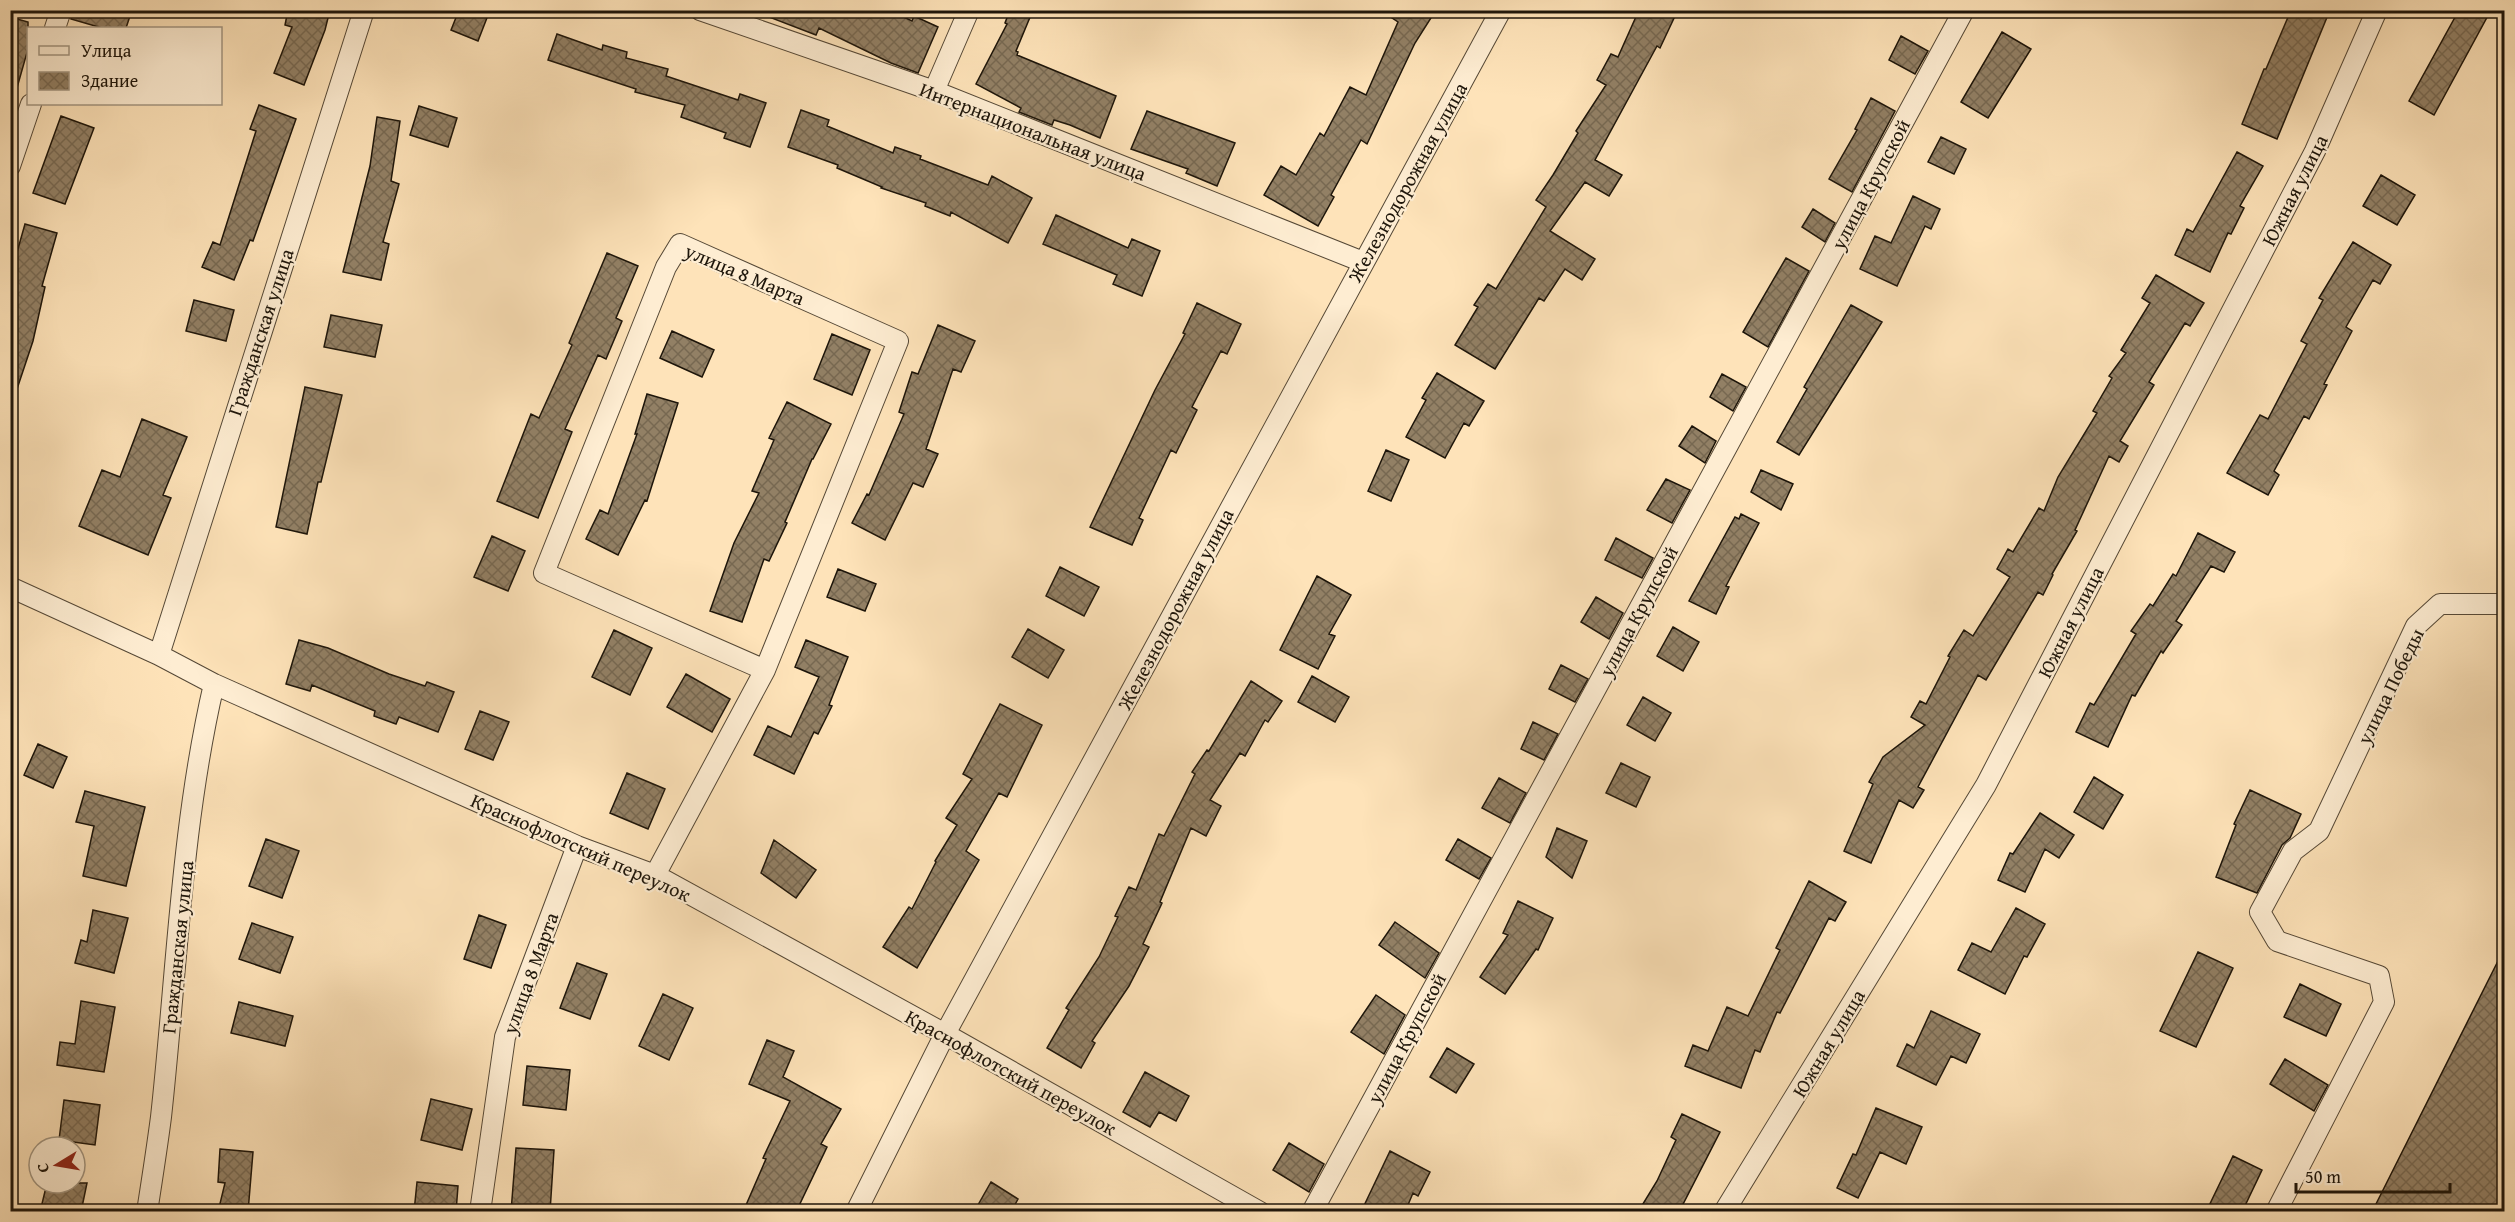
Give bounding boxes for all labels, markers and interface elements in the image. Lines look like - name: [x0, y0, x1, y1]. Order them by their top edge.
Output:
- legend: [27, 27, 222, 105]
- text: Улица: [81, 37, 132, 64]
- text: Здание: [81, 67, 138, 94]
- street label: Интернациональная улица: [915, 74, 1151, 188]
- street label: Железнодорожная улица: [1339, 76, 1474, 288]
- street label: улица Крупской: [1823, 113, 1917, 255]
- street label: Южная улица: [2254, 129, 2335, 251]
- street label: улица 8 Марта: [680, 235, 810, 312]
- street label: Гражданская улица: [219, 244, 301, 419]
- street label: Железнодорожная улица: [1109, 503, 1241, 716]
- street label: улица Крупской: [1591, 540, 1685, 682]
- street label: Южная улица: [2030, 561, 2111, 683]
- street label: улица Победы: [2349, 623, 2431, 750]
- street label: Краснофлотский переулок: [466, 785, 696, 909]
- street label: Гражданская улица: [153, 858, 201, 1035]
- street label: улица 8 Марта: [494, 908, 566, 1039]
- street label: улица Крупской: [1359, 967, 1453, 1109]
- street label: Южная улица: [1784, 983, 1872, 1102]
- street label: Краснофлотский переулок: [900, 1002, 1122, 1143]
- north arrow: [27, 1135, 87, 1195]
- scale bar: [2296, 1156, 2450, 1194]
- text: С: [30, 1161, 55, 1175]
- text: 50 m: [2305, 1163, 2341, 1190]

